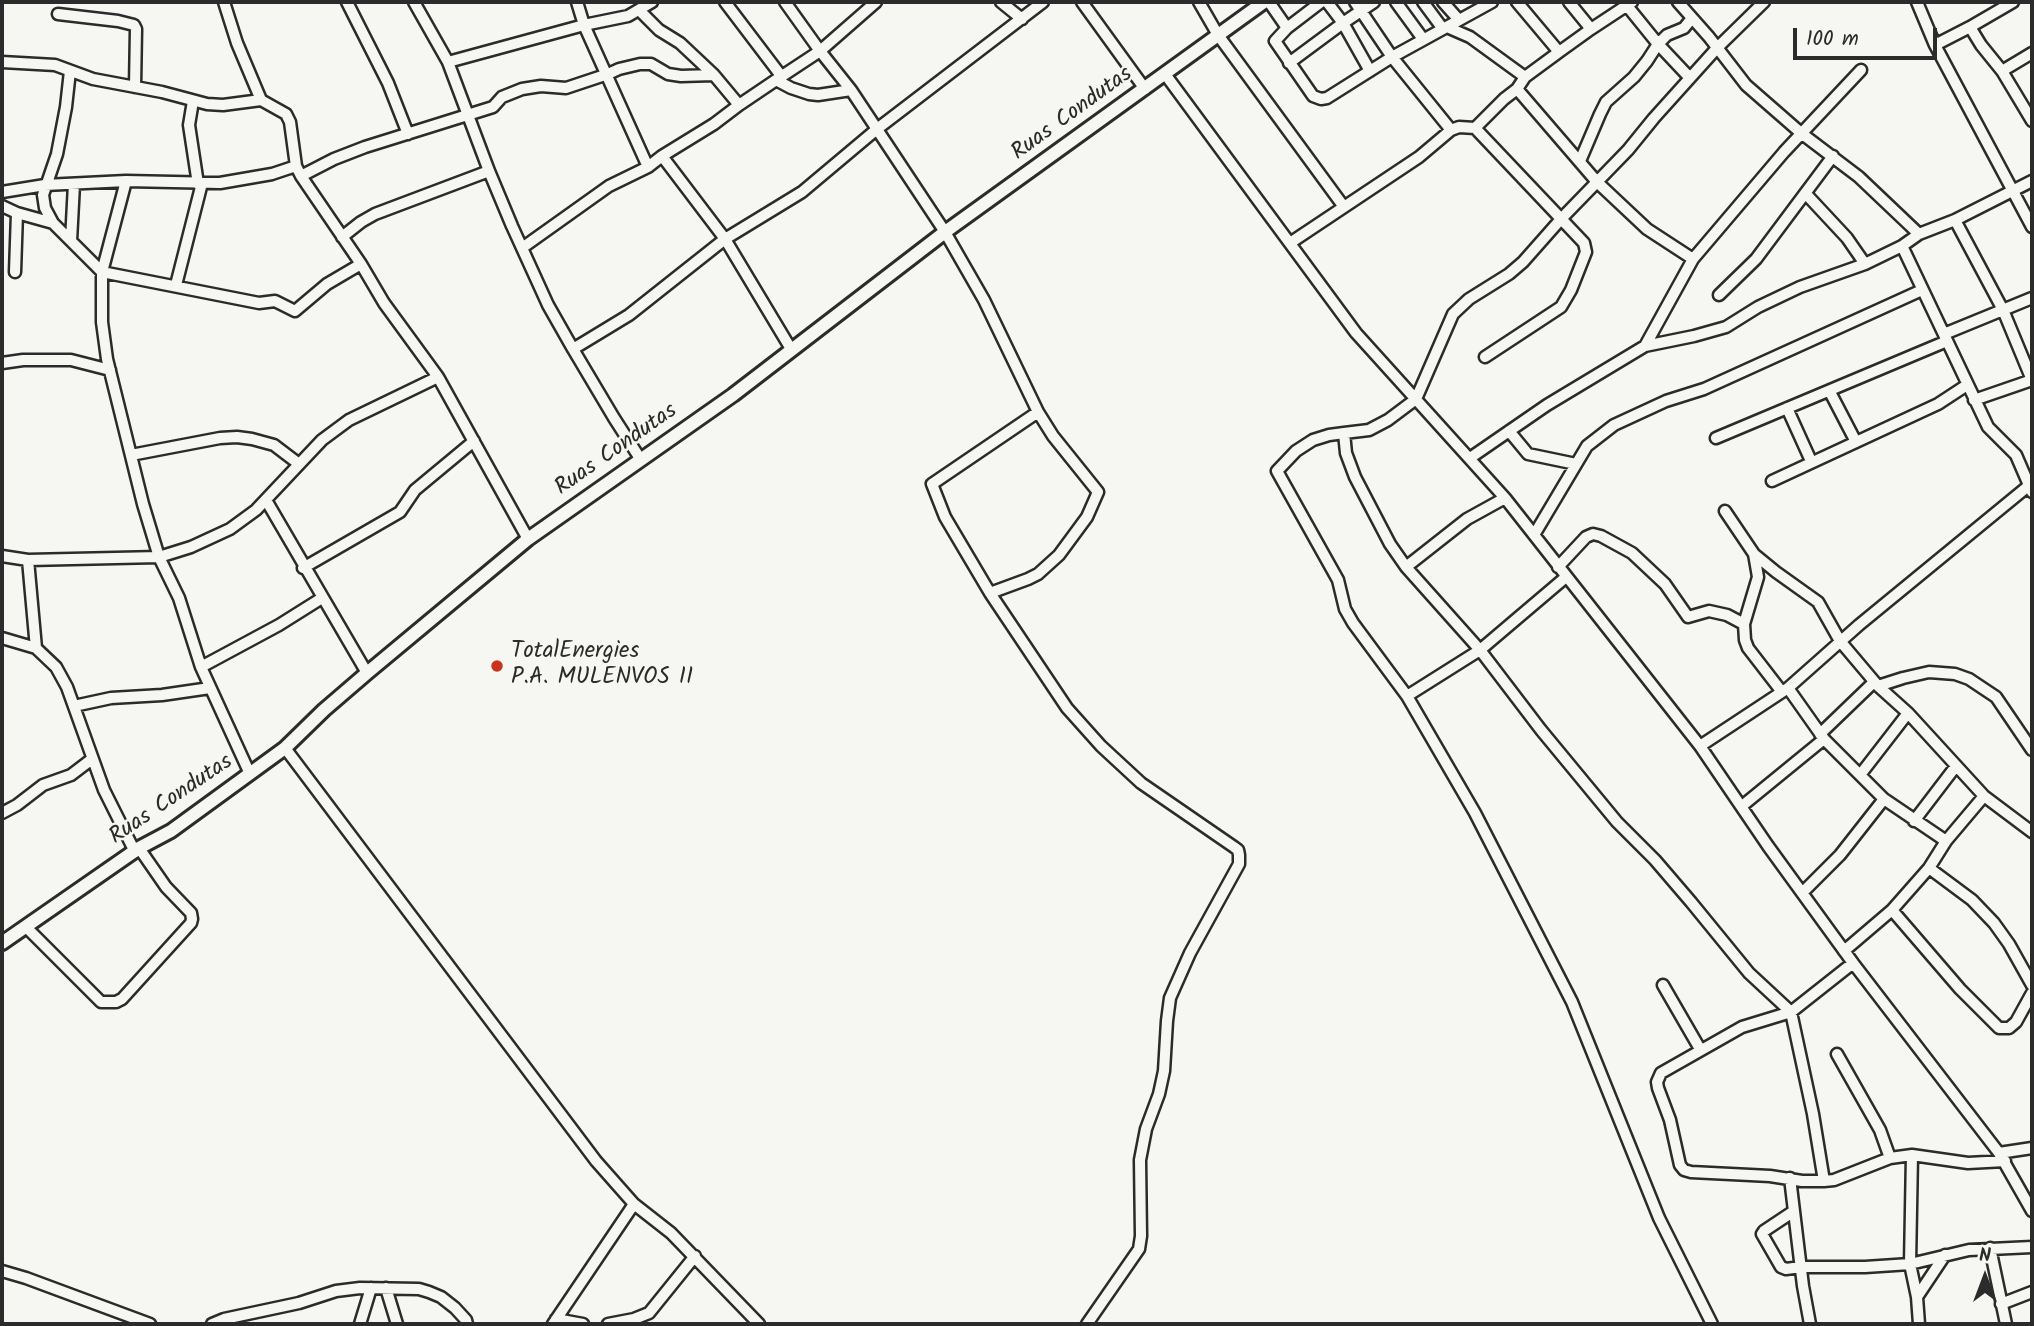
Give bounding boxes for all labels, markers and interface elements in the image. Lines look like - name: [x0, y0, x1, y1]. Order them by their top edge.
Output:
- scale bar: [1796, 14, 1940, 58]
- text: 100 m: [1806, 23, 1859, 56]
- street label: Ruas Condutas: [1007, 62, 1139, 168]
- street label: Ruas Condutas: [551, 399, 683, 503]
- place label: TotalEnergies P.A. MULENVOS II: [511, 639, 693, 693]
- marker: TotalEnergies P.A. MULENVOS II: [489, 658, 505, 674]
- street label: Ruas Condutas: [105, 750, 239, 852]
- text: N: [1979, 1241, 1991, 1271]
- north arrow: [1950, 1242, 2020, 1312]

